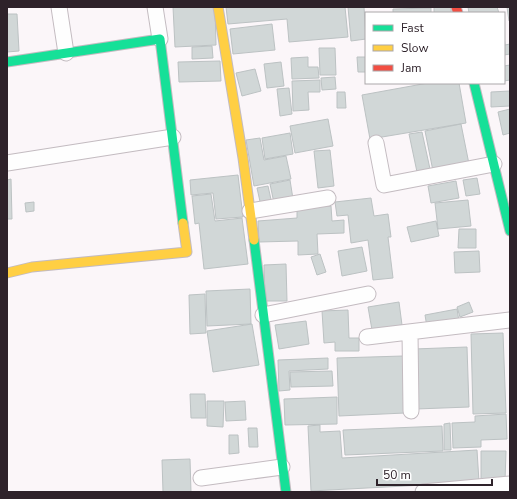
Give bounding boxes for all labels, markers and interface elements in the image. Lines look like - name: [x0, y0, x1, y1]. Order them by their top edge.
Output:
- legend: [365, 12, 505, 84]
- text: Fast: [401, 20, 424, 36]
- text: Slow: [401, 40, 429, 56]
- text: Jam: [400, 60, 422, 76]
- scale bar: [377, 461, 492, 487]
- text: 50 m: [383, 467, 411, 483]

